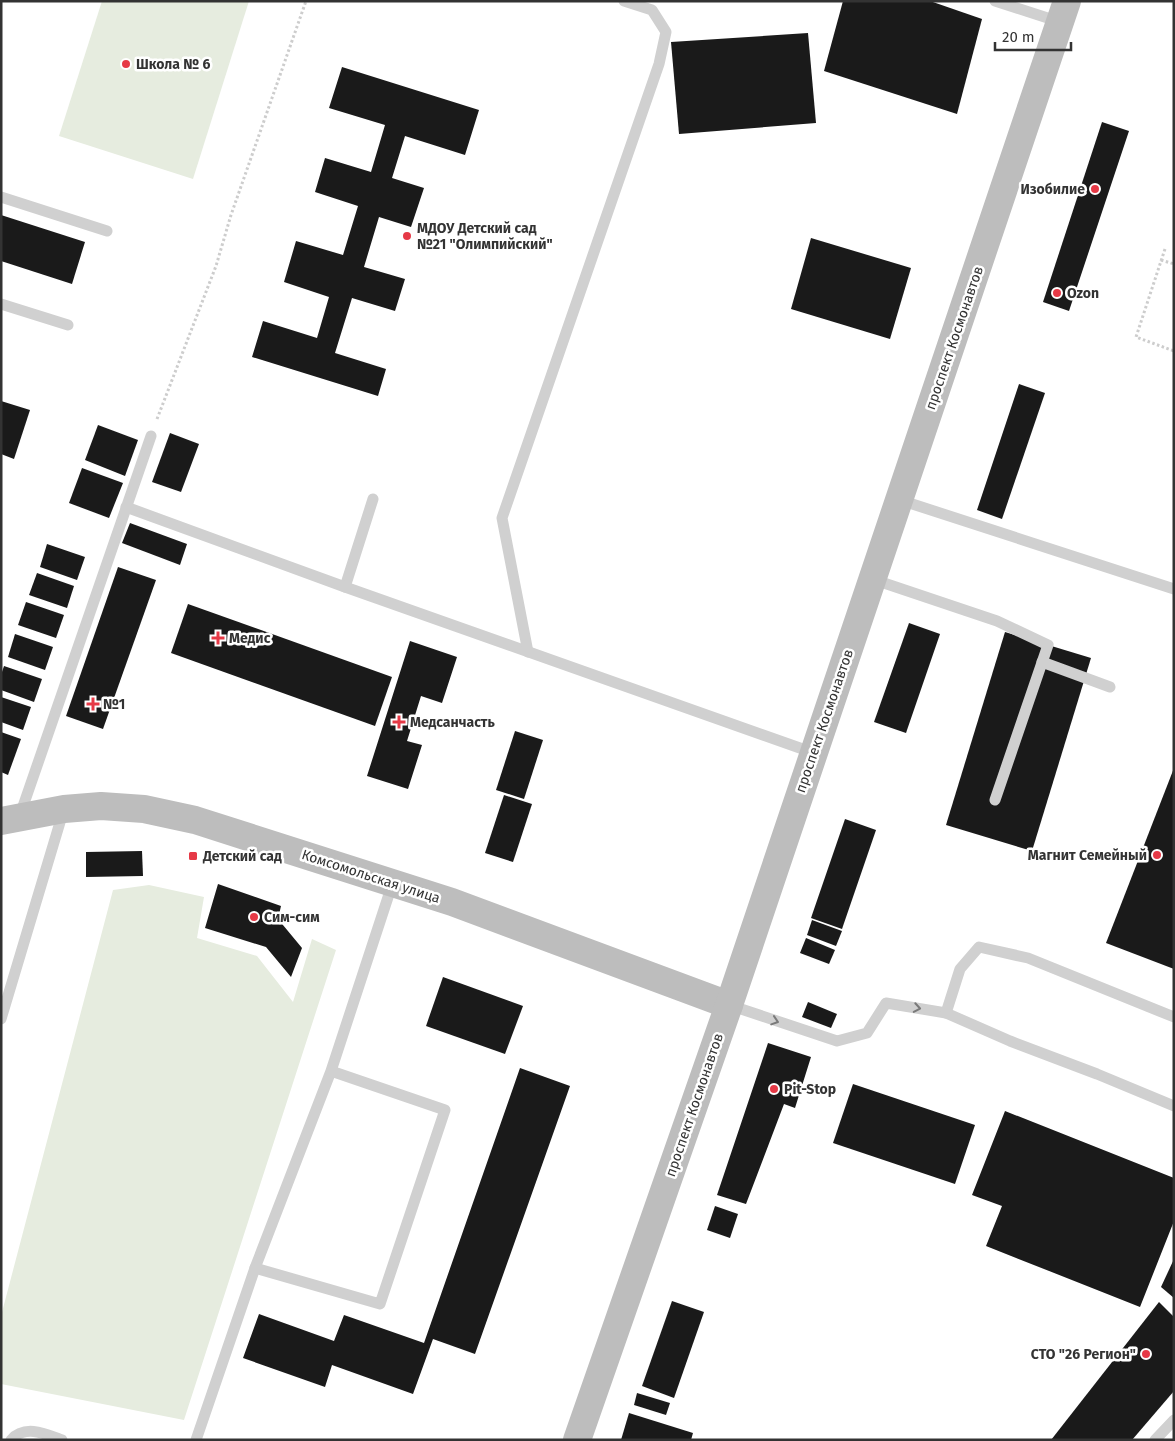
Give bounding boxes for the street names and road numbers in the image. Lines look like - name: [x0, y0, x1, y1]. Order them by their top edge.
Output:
- street label: проспект Космонавтов: [922, 264, 987, 412]
- street label: проспект Космонавтов: [792, 647, 857, 795]
- street label: Комсомольская улица: [299, 846, 442, 907]
- street label: проспект Космонавтов: [662, 1031, 727, 1179]

